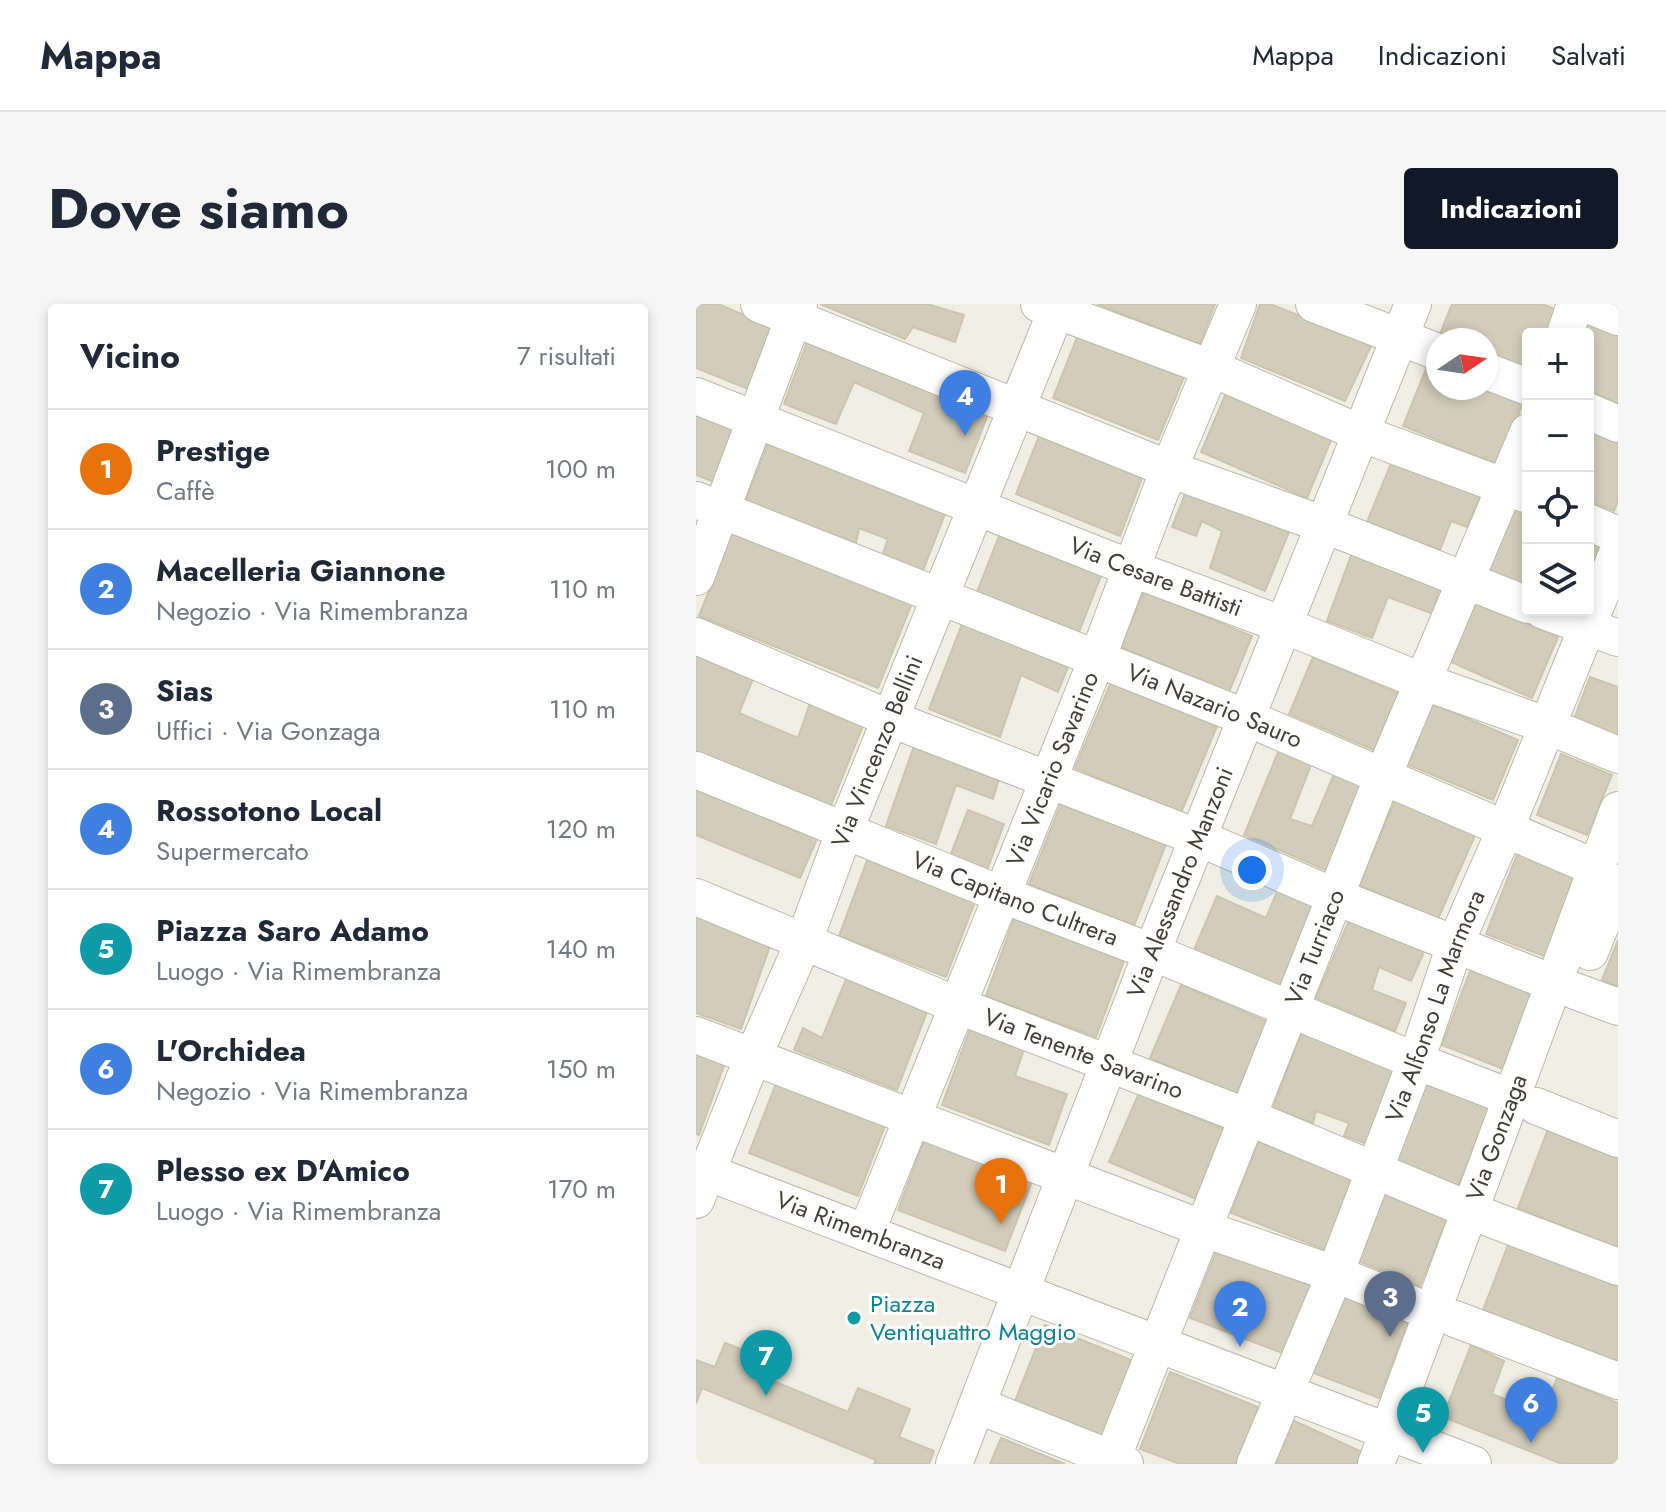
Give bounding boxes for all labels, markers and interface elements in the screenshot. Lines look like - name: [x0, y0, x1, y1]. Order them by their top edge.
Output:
- text: Mappa: [40, 28, 162, 83]
- text: Mappa: [1252, 35, 1334, 76]
- text: Indicazioni: [1378, 35, 1507, 76]
- text: Salvati: [1551, 35, 1626, 76]
- text: Dove siamo: [48, 168, 349, 249]
- button: Indicazioni: [1404, 168, 1618, 249]
- north arrow: [1426, 328, 1498, 400]
- map controls: [1522, 328, 1594, 616]
- button: +: [1522, 328, 1594, 400]
- text: Vicino: [80, 332, 180, 381]
- text: 7 risultati: [517, 337, 616, 375]
- pin: 4: [939, 370, 991, 436]
- button: −: [1522, 400, 1594, 472]
- text: Prestige: [156, 429, 270, 472]
- text: 1: [99, 450, 113, 488]
- text: 100 m: [545, 450, 616, 488]
- text: Caffè: [156, 472, 215, 510]
- button: locate: [1522, 472, 1594, 544]
- street label: Via Cesare Battisti: [1064, 527, 1247, 625]
- button: layers: [1522, 544, 1594, 616]
- text: Macelleria Giannone: [156, 549, 446, 592]
- text: 2: [97, 570, 115, 608]
- text: 110 m: [549, 570, 616, 608]
- text: Negozio · Via Rimembranza: [156, 592, 468, 630]
- street label: Via Vincenzo Bellini: [822, 650, 931, 852]
- street label: Via Nazario Sauro: [1122, 654, 1308, 757]
- street label: Via Vicario Savarino: [997, 666, 1107, 872]
- text: Sias: [156, 669, 213, 712]
- text: 3: [98, 690, 114, 728]
- text: 110 m: [549, 690, 616, 728]
- text: Uffici · Via Gonzaga: [156, 712, 381, 750]
- street label: Via Alessandro Manzoni: [1118, 761, 1242, 1003]
- text: Rossotono Local: [156, 789, 382, 832]
- text: 4: [97, 810, 115, 848]
- text: 120 m: [546, 810, 616, 848]
- text: Supermercato: [156, 832, 309, 870]
- street label: Via Capitano Cultrera: [907, 842, 1124, 955]
- your location: [1232, 850, 1272, 890]
- street label: Via Turriaco: [1276, 884, 1353, 1010]
- street label: Via Alfonso La Marmora: [1376, 884, 1494, 1127]
- text: Piazza Saro Adamo: [156, 909, 429, 952]
- text: 5: [98, 930, 114, 968]
- text: 140 m: [545, 930, 616, 968]
- text: Luogo · Via Rimembranza: [156, 952, 441, 990]
- street label: Via Tenente Savarino: [978, 999, 1189, 1108]
- text: L'Orchidea: [156, 1029, 306, 1072]
- text: 6: [97, 1050, 115, 1088]
- text: 150 m: [546, 1050, 616, 1088]
- street label: Via Gonzaga: [1457, 1069, 1536, 1206]
- text: Negozio · Via Rimembranza: [156, 1072, 468, 1110]
- text: Plesso ex D'Amico: [156, 1149, 410, 1192]
- pin: 1: [975, 1158, 1027, 1224]
- text: 7: [98, 1170, 114, 1208]
- text: 170 m: [547, 1170, 616, 1208]
- street label: Via Rimembranza: [771, 1182, 951, 1278]
- text: Luogo · Via Rimembranza: [156, 1192, 441, 1230]
- pin: 3: [1364, 1271, 1416, 1337]
- pin: 2: [1214, 1281, 1266, 1347]
- place label: Piazza Ventiquattro Maggio: [870, 1286, 1076, 1349]
- marker: Piazza Ventiquattro Maggio: [845, 1309, 863, 1327]
- pin: 7: [740, 1330, 792, 1396]
- pin: 6: [1505, 1377, 1557, 1443]
- pin: 5: [1397, 1387, 1449, 1453]

